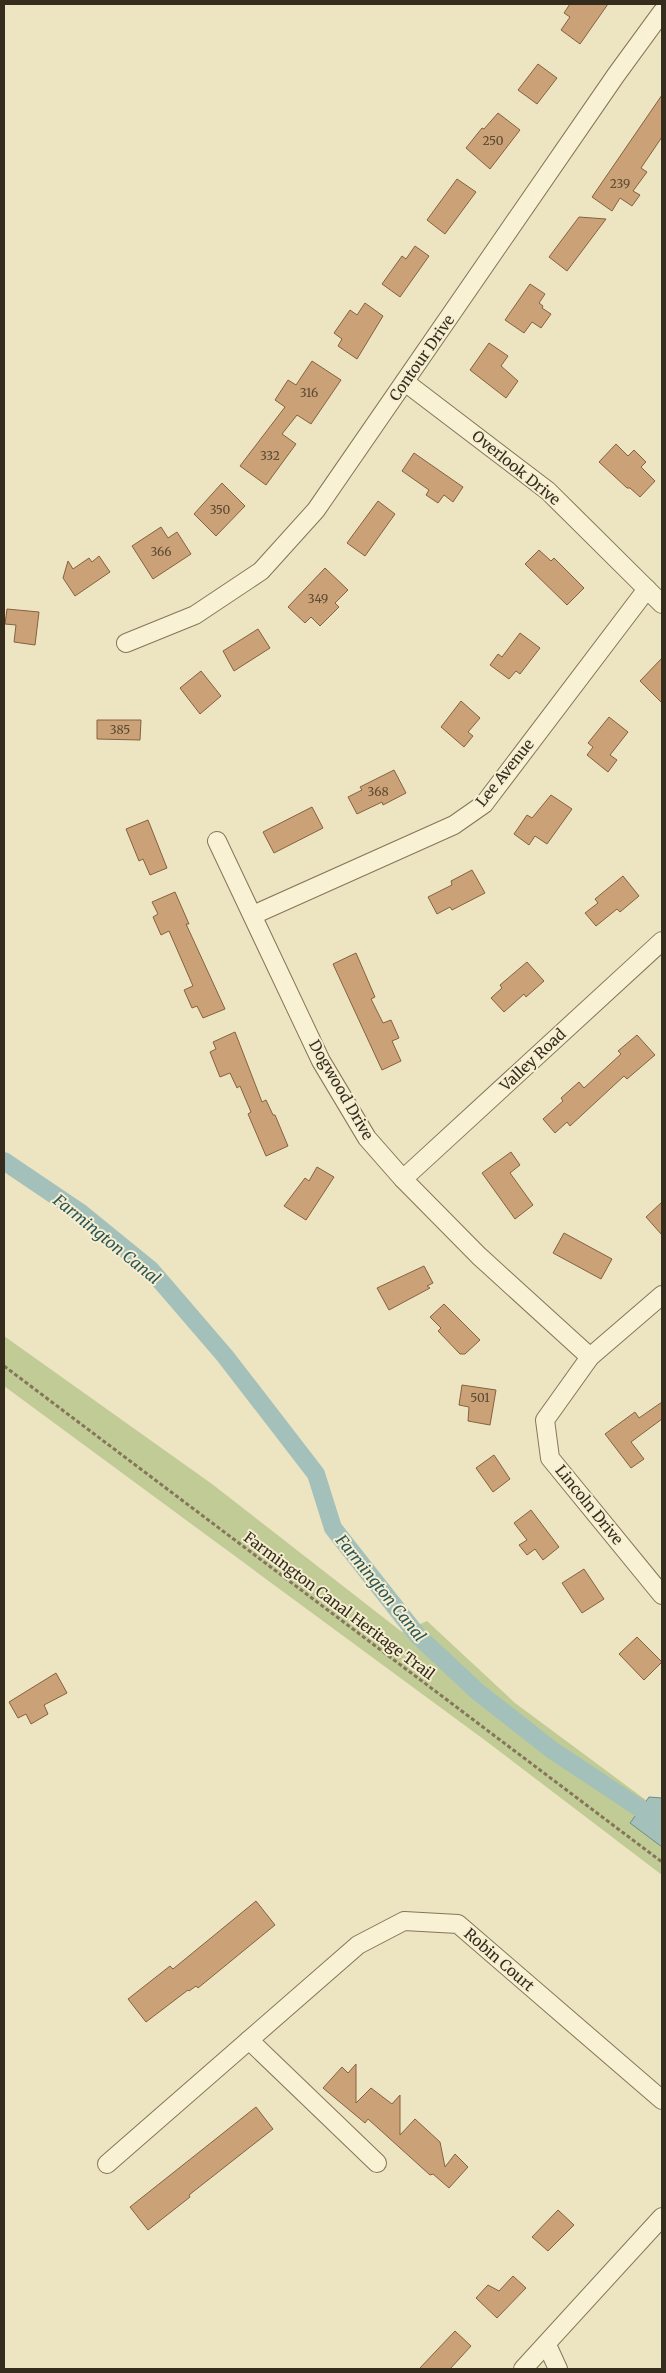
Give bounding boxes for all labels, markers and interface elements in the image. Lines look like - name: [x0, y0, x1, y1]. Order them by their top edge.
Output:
- house number: 250: [482, 133, 504, 148]
- house number: 239: [610, 176, 630, 191]
- street label: Contour Drive: [385, 311, 458, 404]
- house number: 316: [300, 385, 318, 400]
- street label: Overlook Drive: [468, 426, 564, 509]
- house number: 332: [260, 448, 280, 463]
- house number: 350: [210, 502, 231, 517]
- house number: 366: [150, 544, 172, 559]
- house number: 349: [308, 591, 328, 606]
- house number: 385: [110, 722, 130, 737]
- street label: Lee Avenue: [472, 735, 538, 810]
- house number: 368: [367, 784, 389, 799]
- street label: Valley Road: [495, 1024, 570, 1096]
- street label: Dogwood Drive: [305, 1036, 378, 1143]
- water label: Farmington Canal: [49, 1189, 165, 1288]
- house number: 501: [470, 1390, 490, 1405]
- street label: Lincoln Drive: [551, 1461, 627, 1549]
- street label: Farmington Canal Heritage Trail: [240, 1528, 439, 1684]
- water label: Farmington Canal: [331, 1530, 430, 1646]
- street label: Robin Court: [460, 1924, 538, 1995]

